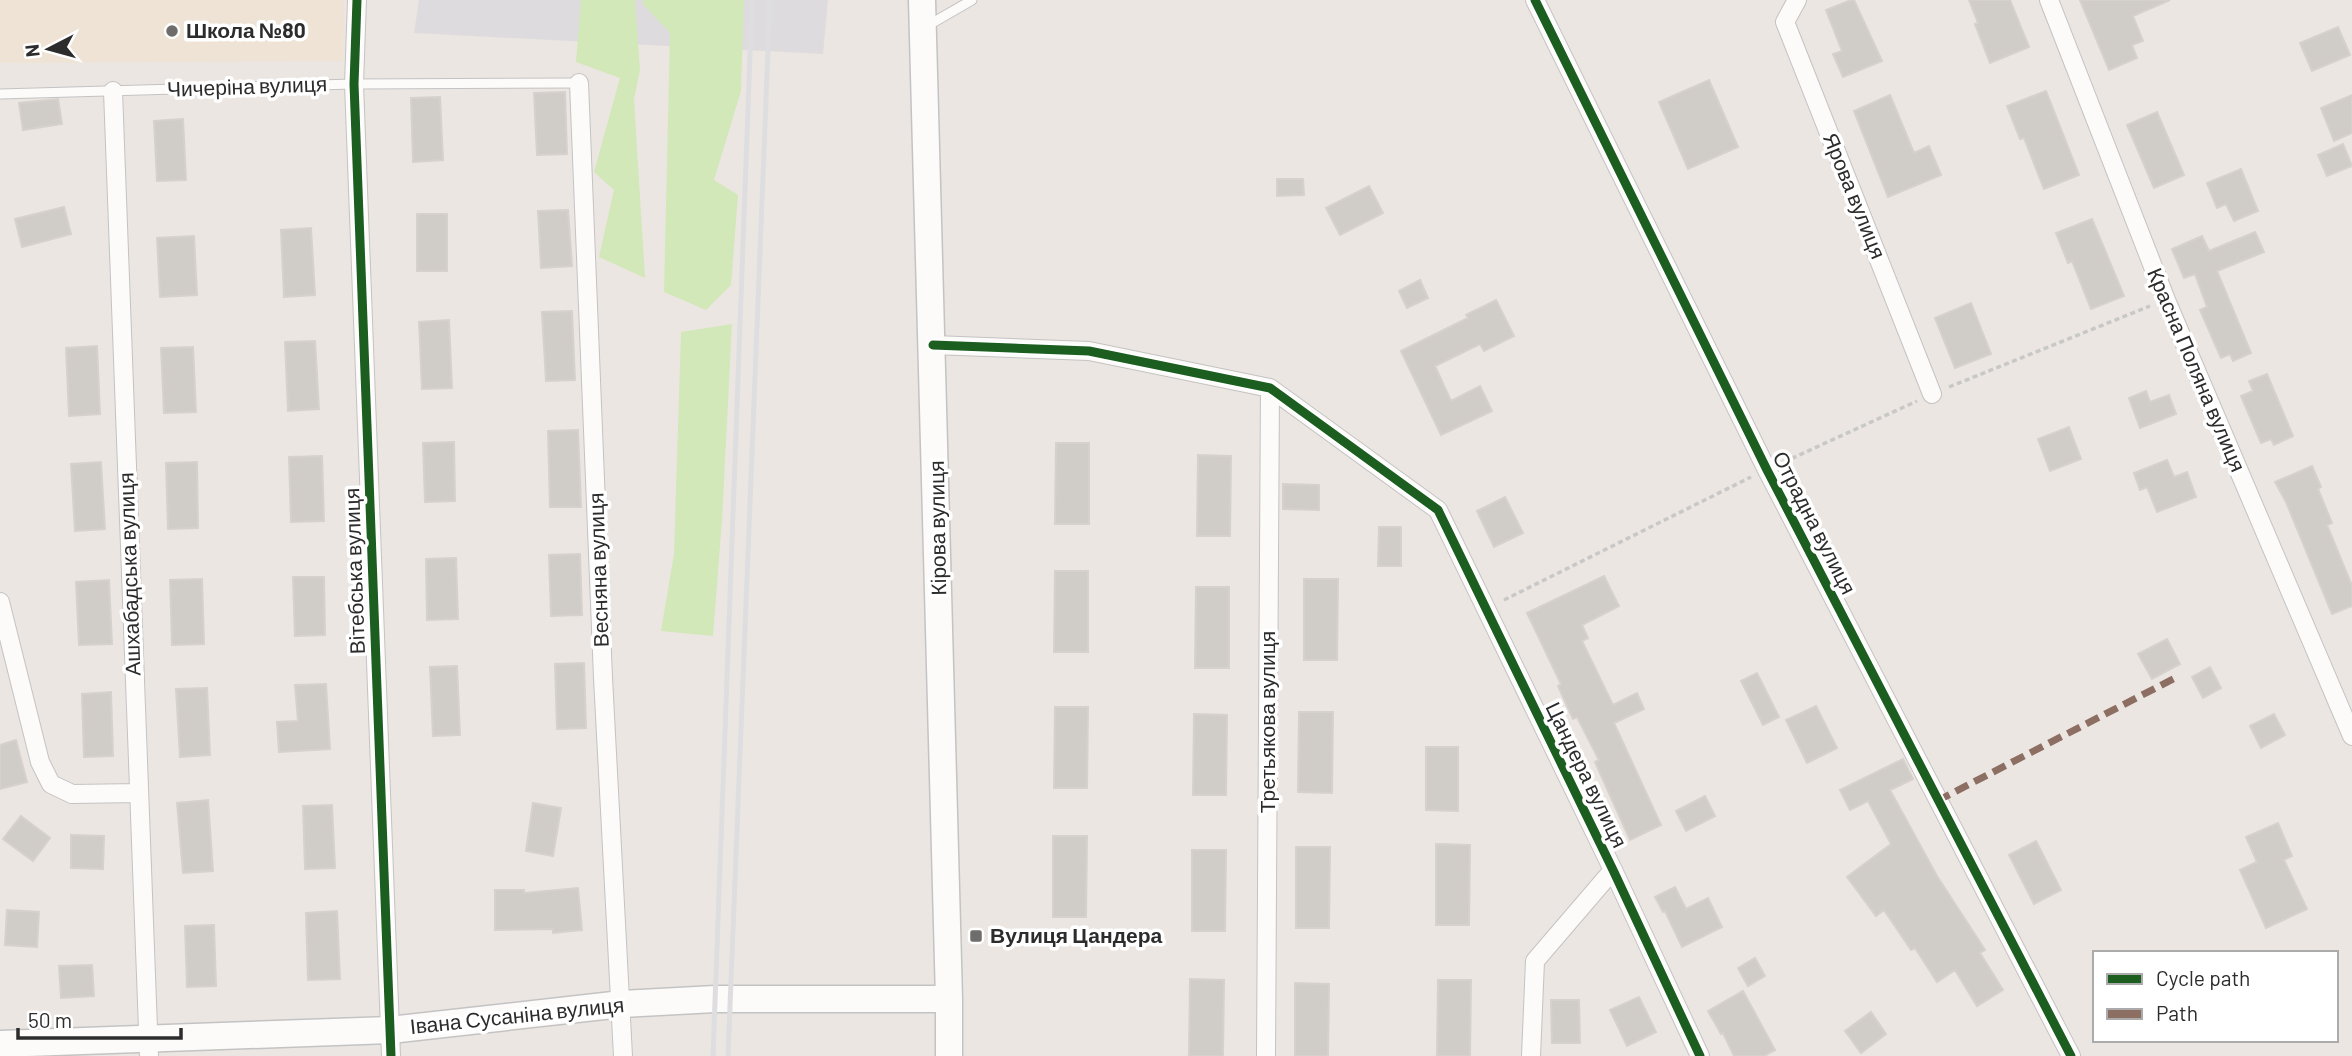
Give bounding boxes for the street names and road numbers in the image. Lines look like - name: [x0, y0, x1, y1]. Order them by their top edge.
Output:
- street label: Чичеріна вулиця: [166, 70, 327, 101]
- street label: Ярова вулиця: [1819, 129, 1892, 262]
- street label: Красна Поляна вулиця: [2143, 264, 2252, 475]
- street label: Отрадна вулиця: [1769, 447, 1862, 598]
- street label: Кірова вулиця: [923, 460, 950, 596]
- street label: Ашхабадська вулиця: [112, 472, 145, 676]
- street label: Вітебська вулиця: [338, 487, 369, 655]
- street label: Весняна вулиця: [582, 492, 613, 648]
- street label: Третьякова вулиця: [1254, 631, 1279, 813]
- street label: Цандера вулиця: [1541, 697, 1633, 851]
- street label: Івана Сусаніна вулиця: [408, 991, 625, 1038]

